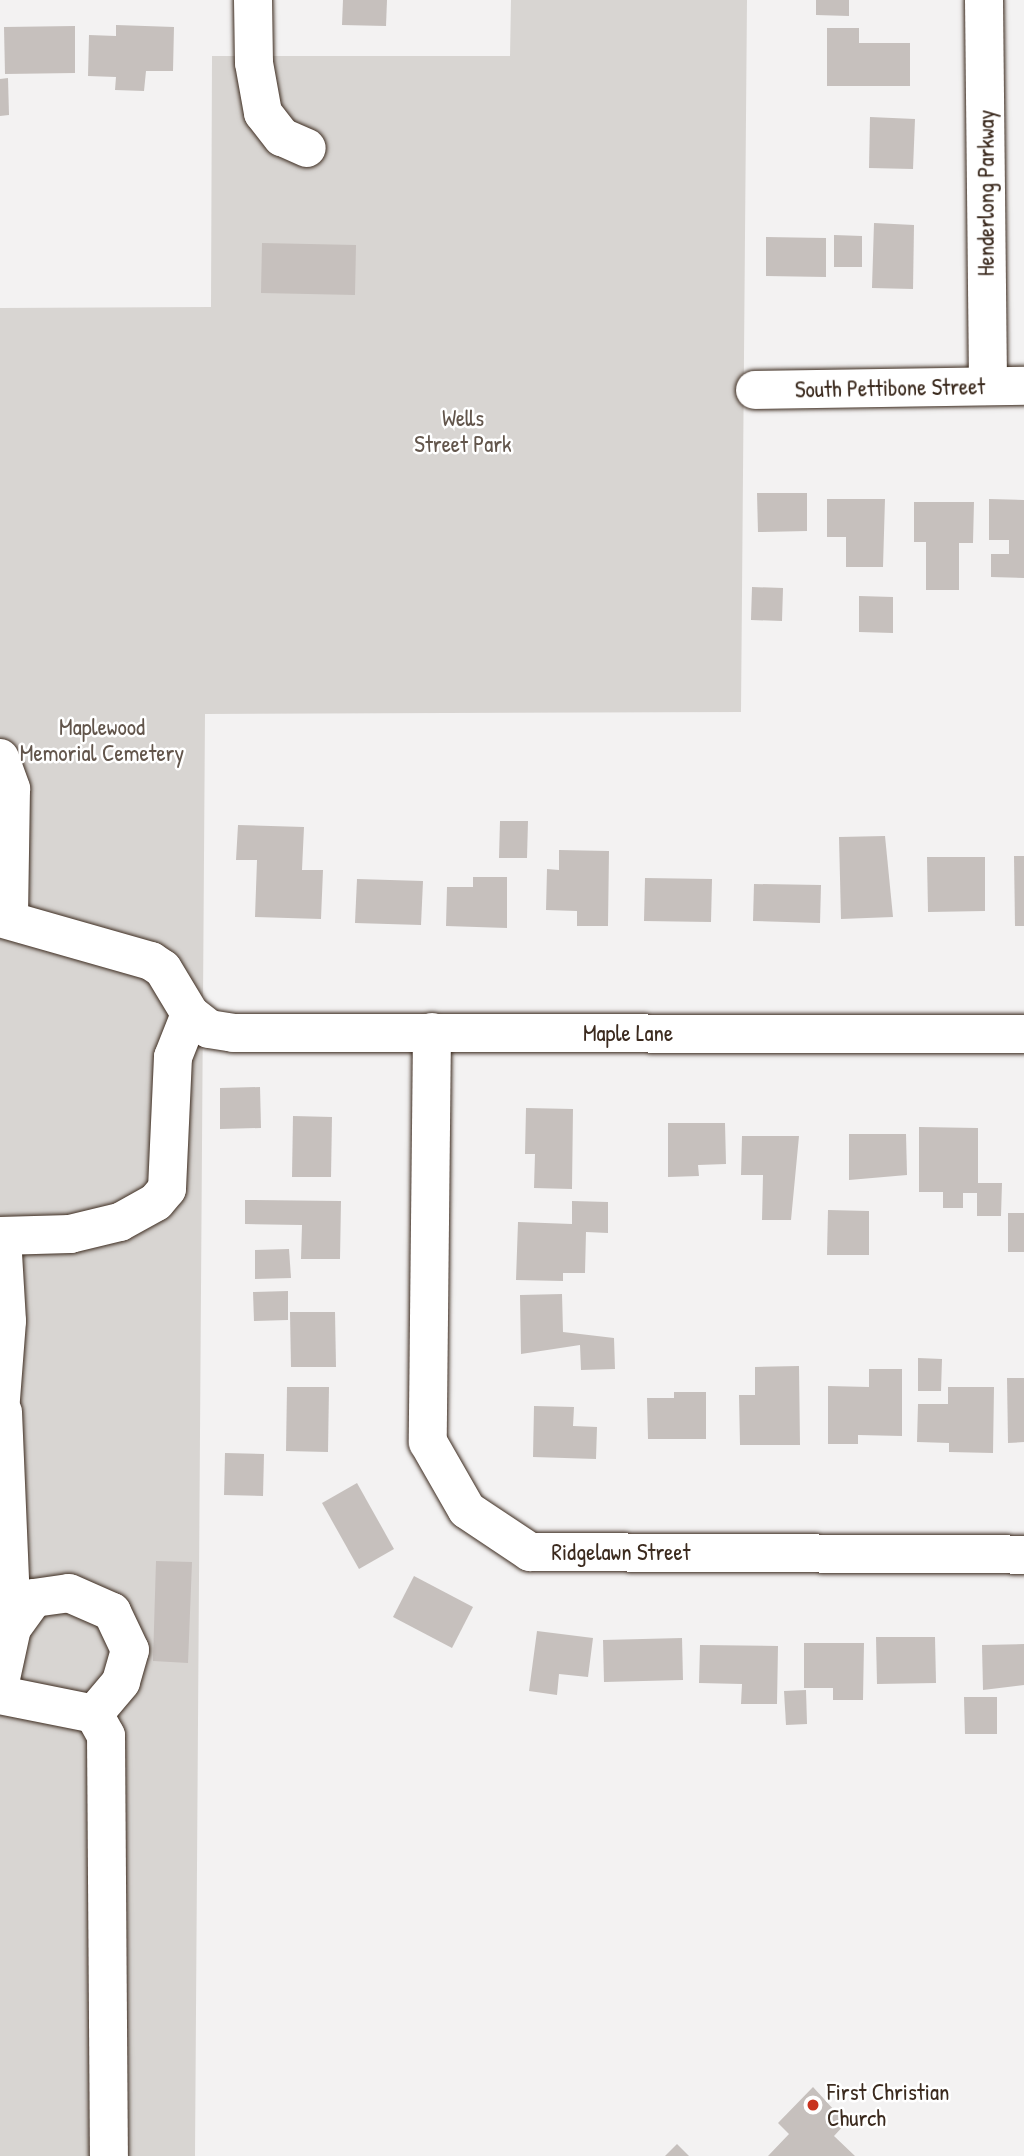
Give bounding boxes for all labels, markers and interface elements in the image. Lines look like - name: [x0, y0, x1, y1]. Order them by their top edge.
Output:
- street label: Henderlong Parkway: [972, 110, 1000, 276]
- street label: South Pettibone Street: [795, 373, 985, 403]
- park label: Wells Street Park: [414, 404, 512, 458]
- park label: Maplewood Memorial Cemetery: [20, 713, 184, 767]
- street label: Maple Lane: [583, 1019, 673, 1047]
- street label: Ridgelawn Street: [552, 1538, 690, 1566]
- place label: First Christian Church: [827, 2078, 949, 2132]
- marker: First Christian Church: [805, 2097, 821, 2113]

